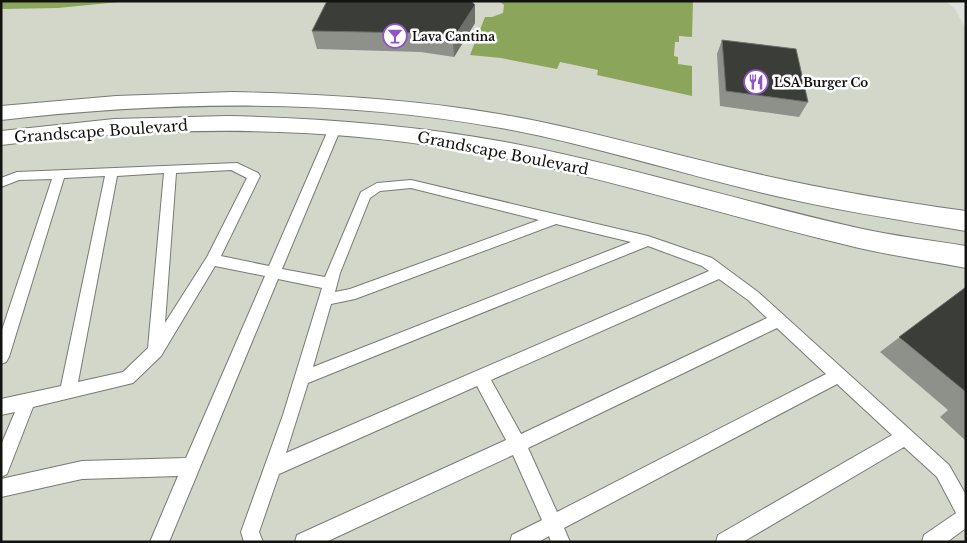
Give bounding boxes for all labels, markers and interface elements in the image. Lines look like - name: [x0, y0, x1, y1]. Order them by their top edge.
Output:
- bar icon: Lava Cantina: [382, 23, 408, 49]
- place label: Lava Cantina: [412, 29, 495, 44]
- restaurant icon: LSA Burger Co: [743, 69, 769, 95]
- place label: LSA Burger Co: [774, 75, 868, 90]
- street label: Grandscape Boulevard: [13, 115, 189, 147]
- street label: Grandscape Boulevard: [416, 127, 590, 179]

